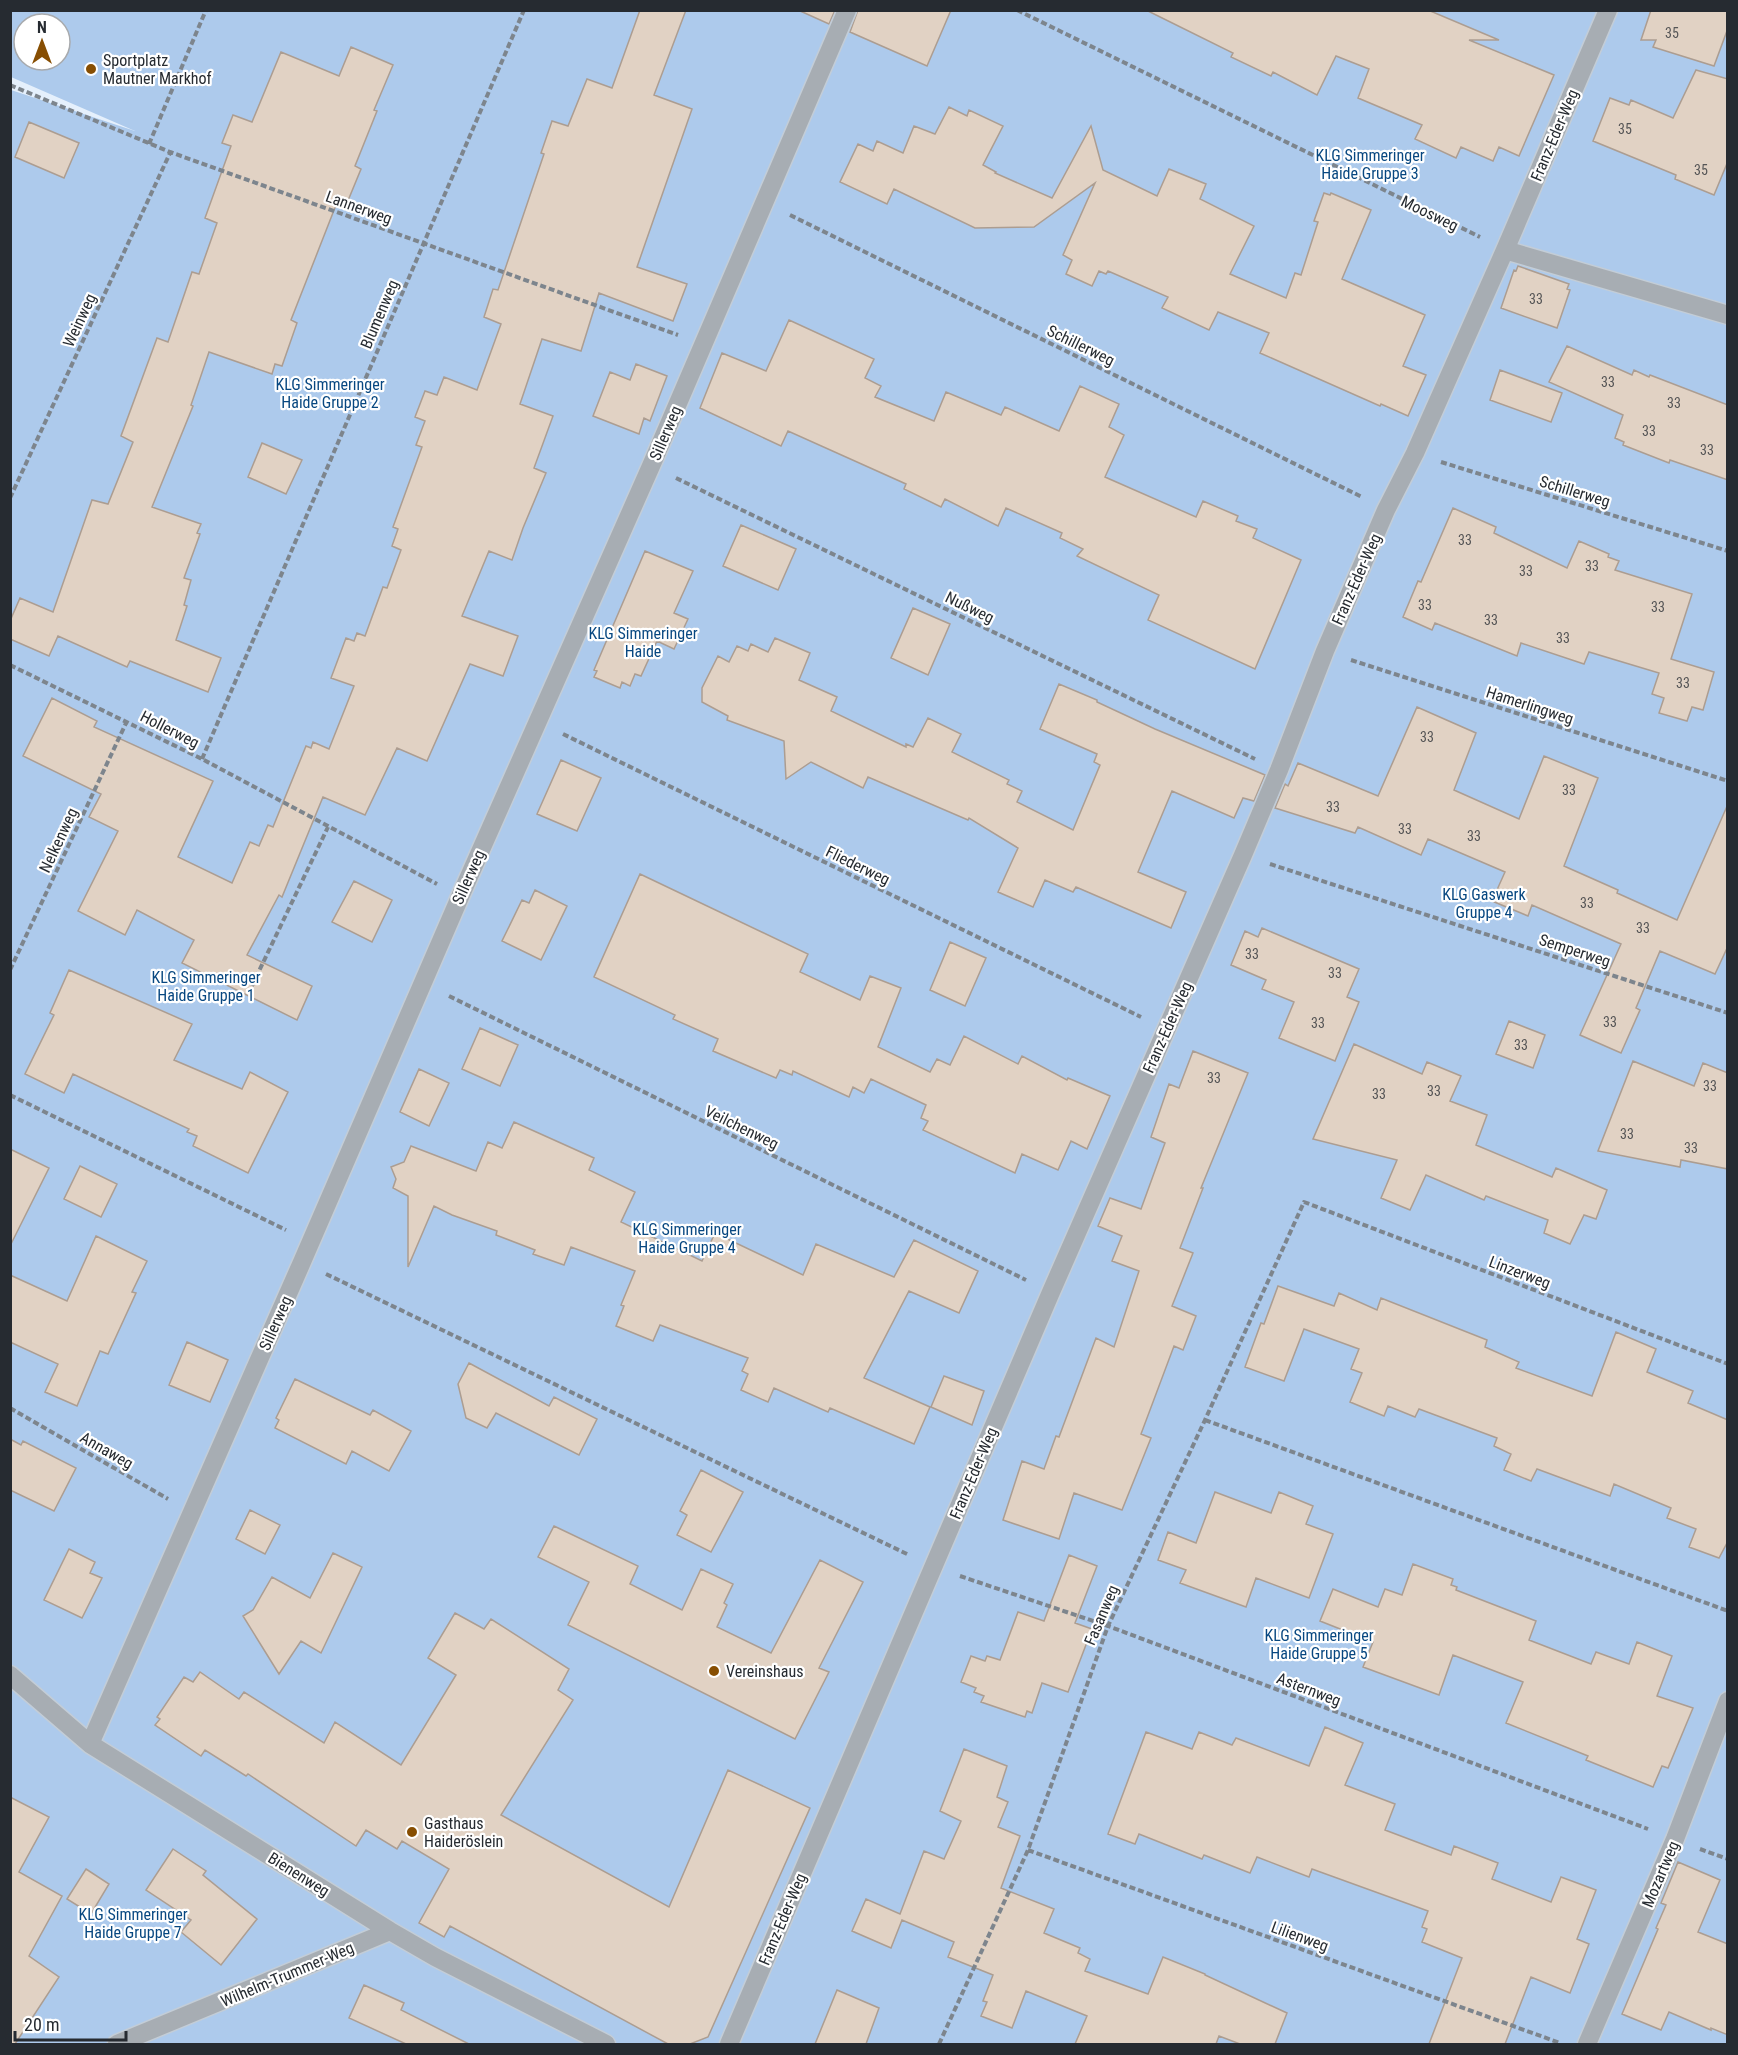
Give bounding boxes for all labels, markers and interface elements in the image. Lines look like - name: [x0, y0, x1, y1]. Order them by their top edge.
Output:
- north arrow: [12, 12, 72, 72]
- text: N: [37, 18, 47, 37]
- house number: 35: [1665, 25, 1679, 41]
- place label: Sportplatz Mautner Markhof: [103, 51, 212, 88]
- marker: Sportplatz Mautner Markhof: [84, 62, 98, 76]
- street label: Franz-Eder-Weg: [1527, 86, 1582, 184]
- house number: 35: [1618, 121, 1632, 137]
- park label: KLG Simmeringer Haide Gruppe 3: [1315, 146, 1425, 183]
- house number: 35: [1694, 162, 1708, 178]
- street label: Lannerweg: [323, 187, 395, 228]
- street label: Moosweg: [1398, 191, 1461, 235]
- street label: Blumenweg: [356, 277, 403, 352]
- street label: Weinweg: [59, 291, 100, 350]
- house number: 33: [1529, 291, 1543, 307]
- street label: Schillerweg: [1044, 321, 1118, 370]
- house number: 33: [1601, 374, 1615, 390]
- park label: KLG Simmeringer Haide Gruppe 2: [275, 375, 385, 412]
- house number: 33: [1667, 395, 1681, 411]
- street label: Sillerweg: [645, 403, 685, 463]
- house number: 33: [1642, 423, 1656, 439]
- house number: 33: [1700, 442, 1714, 458]
- street label: Schillerweg: [1537, 472, 1612, 511]
- street label: Franz-Eder-Weg: [1328, 531, 1385, 628]
- house number: 33: [1458, 532, 1472, 548]
- house number: 33: [1585, 558, 1599, 574]
- house number: 33: [1519, 563, 1533, 579]
- street label: Nußweg: [942, 588, 997, 627]
- house number: 33: [1418, 597, 1432, 613]
- house number: 33: [1651, 599, 1665, 615]
- house number: 33: [1484, 612, 1498, 628]
- park label: KLG Simmeringer Haide: [588, 624, 698, 661]
- house number: 33: [1556, 630, 1570, 646]
- house number: 33: [1676, 675, 1690, 691]
- street label: Hamerlingweg: [1484, 682, 1576, 729]
- street label: Hollerweg: [137, 707, 202, 752]
- house number: 33: [1420, 729, 1434, 745]
- house number: 33: [1562, 782, 1576, 798]
- house number: 33: [1326, 799, 1340, 815]
- street label: Nelkenweg: [35, 805, 82, 876]
- house number: 33: [1398, 821, 1412, 837]
- house number: 33: [1467, 828, 1481, 844]
- street label: Fliederweg: [823, 842, 893, 889]
- street label: Sillerweg: [448, 847, 489, 907]
- park label: KLG Gaswerk Gruppe 4: [1442, 885, 1526, 922]
- house number: 33: [1580, 895, 1594, 911]
- house number: 33: [1636, 920, 1650, 936]
- street label: Semperweg: [1537, 930, 1613, 971]
- house number: 33: [1245, 946, 1259, 962]
- house number: 33: [1328, 965, 1342, 981]
- park label: KLG Simmeringer Haide Gruppe 1: [151, 968, 261, 1005]
- street label: Franz-Eder-Weg: [1139, 979, 1196, 1076]
- house number: 33: [1603, 1014, 1617, 1030]
- house number: 33: [1311, 1015, 1325, 1031]
- house number: 33: [1514, 1037, 1528, 1053]
- house number: 33: [1207, 1070, 1221, 1086]
- house number: 33: [1703, 1078, 1717, 1094]
- house number: 33: [1427, 1083, 1441, 1099]
- house number: 33: [1372, 1086, 1386, 1102]
- street label: Veilchenweg: [702, 1101, 782, 1153]
- house number: 33: [1620, 1126, 1634, 1142]
- house number: 33: [1684, 1140, 1698, 1156]
- park label: KLG Simmeringer Haide Gruppe 4: [632, 1220, 742, 1257]
- street label: Linzerweg: [1486, 1252, 1553, 1293]
- street label: Sillerweg: [255, 1293, 296, 1353]
- street label: Franz-Eder-Weg: [946, 1424, 1001, 1522]
- street label: Annaweg: [77, 1428, 137, 1473]
- street label: Fasanweg: [1080, 1582, 1123, 1648]
- park label: KLG Simmeringer Haide Gruppe 5: [1264, 1626, 1374, 1663]
- place label: Vereinshaus: [726, 1662, 804, 1681]
- marker: Vereinshaus: [707, 1664, 721, 1678]
- street label: Asternweg: [1274, 1669, 1344, 1710]
- place label: Gasthaus Haideröslein: [424, 1814, 503, 1851]
- marker: Gasthaus Haideröslein: [405, 1825, 419, 1839]
- street label: Mozartweg: [1638, 1838, 1683, 1910]
- street label: Bienenweg: [265, 1848, 333, 1901]
- street label: Franz-Eder-Weg: [755, 1870, 810, 1968]
- park label: KLG Simmeringer Haide Gruppe 7: [78, 1905, 188, 1942]
- street label: Lilienweg: [1269, 1917, 1331, 1956]
- street label: Wilhelm-Trummer-Weg: [218, 1938, 357, 2011]
- scale bar: [15, 2004, 126, 2042]
- text: 20 m: [24, 2014, 59, 2035]

